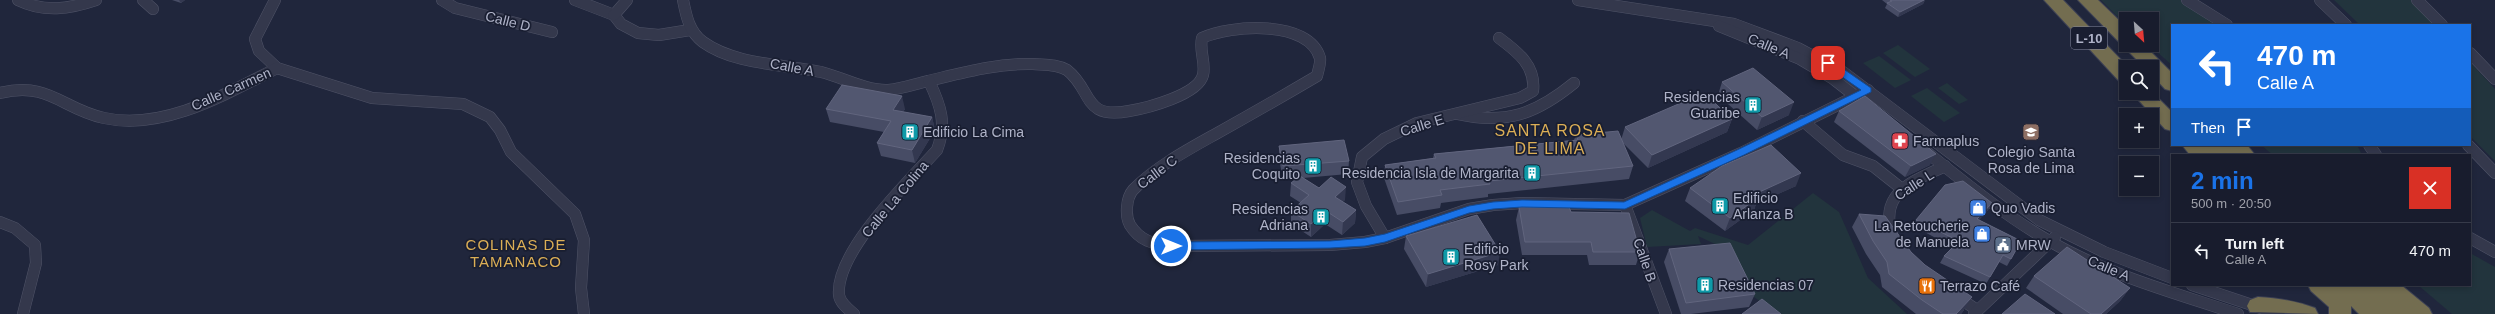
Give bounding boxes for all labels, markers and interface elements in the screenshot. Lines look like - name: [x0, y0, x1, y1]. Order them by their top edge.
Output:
- street label: Calle D: [484, 8, 532, 34]
- north arrow: [2119, 12, 2159, 52]
- map controls: [2119, 12, 2159, 196]
- road number: L-10: [2071, 27, 2107, 49]
- street label: Calle A: [1745, 30, 1793, 62]
- icon: left: [2191, 40, 2243, 92]
- text: 470 m: [2257, 40, 2336, 71]
- pin: [1811, 46, 1845, 80]
- icon: arrive: [1817, 52, 1839, 74]
- street label: Calle A: [769, 55, 816, 79]
- button: search: [2119, 60, 2159, 100]
- street label: Calle Carmen: [189, 64, 273, 114]
- text: Calle A: [2257, 73, 2314, 93]
- place label: Residencias Guaribe: [1664, 89, 1740, 121]
- building icon: Residencias Guaribe: [1743, 95, 1763, 115]
- button: +: [2119, 108, 2159, 148]
- street label: Calle E: [1398, 111, 1446, 139]
- icon: arrive: [2233, 116, 2255, 138]
- text: Then: [2191, 119, 2225, 136]
- building icon: Edificio La Cima: [900, 122, 920, 142]
- district label: SANTA ROSA DE LIMA: [1494, 122, 1606, 157]
- school or university icon: Colegio Santa Rosa de Lima: [2021, 122, 2041, 142]
- place label: Edificio La Cima: [923, 124, 1024, 140]
- pharmacy icon: Farmaplus: [1890, 131, 1910, 151]
- place label: Farmaplus: [1913, 133, 1979, 149]
- place label: Colegio Santa Rosa de Lima: [1987, 144, 2075, 176]
- place label: Residencias Coquito: [1224, 150, 1300, 182]
- street label: Calle C: [1134, 152, 1180, 192]
- building icon: Residencias Coquito: [1303, 156, 1323, 176]
- button: −: [2119, 156, 2159, 196]
- street label: Calle La Colina: [858, 157, 932, 241]
- building icon: Residencia Isla de Margarita: [1522, 163, 1542, 183]
- place label: Residencia Isla de Margarita: [1342, 165, 1519, 181]
- street label: Calle L: [1891, 166, 1937, 204]
- text: 2 min: [2191, 167, 2254, 194]
- button: close: [2409, 167, 2451, 209]
- place label: Edificio Arlanza B: [1733, 190, 1794, 222]
- building icon: Edificio Arlanza B: [1710, 196, 1730, 216]
- text: 500 m · 20:50: [2191, 196, 2271, 211]
- shop icon: Quo Vadis: [1968, 198, 1988, 218]
- place label: Quo Vadis: [1991, 200, 2055, 216]
- place label: Residencias Adriana: [1232, 201, 1308, 233]
- building icon: Residencias Adriana: [1311, 207, 1331, 227]
- place label: La Retoucherie de Manuela: [1874, 218, 1969, 250]
- shop icon: La Retoucherie de Manuela: [1972, 224, 1992, 244]
- position arrow: [1150, 225, 1192, 267]
- public building icon: MRW: [1993, 235, 2013, 255]
- text: Turn left: [2225, 235, 2284, 252]
- district label: COLINAS DE TAMANACO: [466, 236, 566, 270]
- street label: Calle B: [1630, 236, 1660, 284]
- place label: MRW: [2016, 237, 2052, 253]
- icon: left: [2191, 240, 2213, 262]
- place label: Edificio Rosy Park: [1464, 241, 1530, 273]
- text: 470 m: [2409, 242, 2451, 259]
- building icon: Edificio Rosy Park: [1441, 247, 1461, 267]
- street label: Calle A: [2085, 252, 2133, 284]
- text: Calle A: [2225, 252, 2266, 267]
- building icon: Residencias 07: [1695, 275, 1715, 295]
- restaurant icon: Terrazo Café: [1917, 276, 1937, 296]
- place label: Residencias 07: [1718, 277, 1814, 293]
- place label: Terrazo Café: [1940, 278, 2020, 294]

